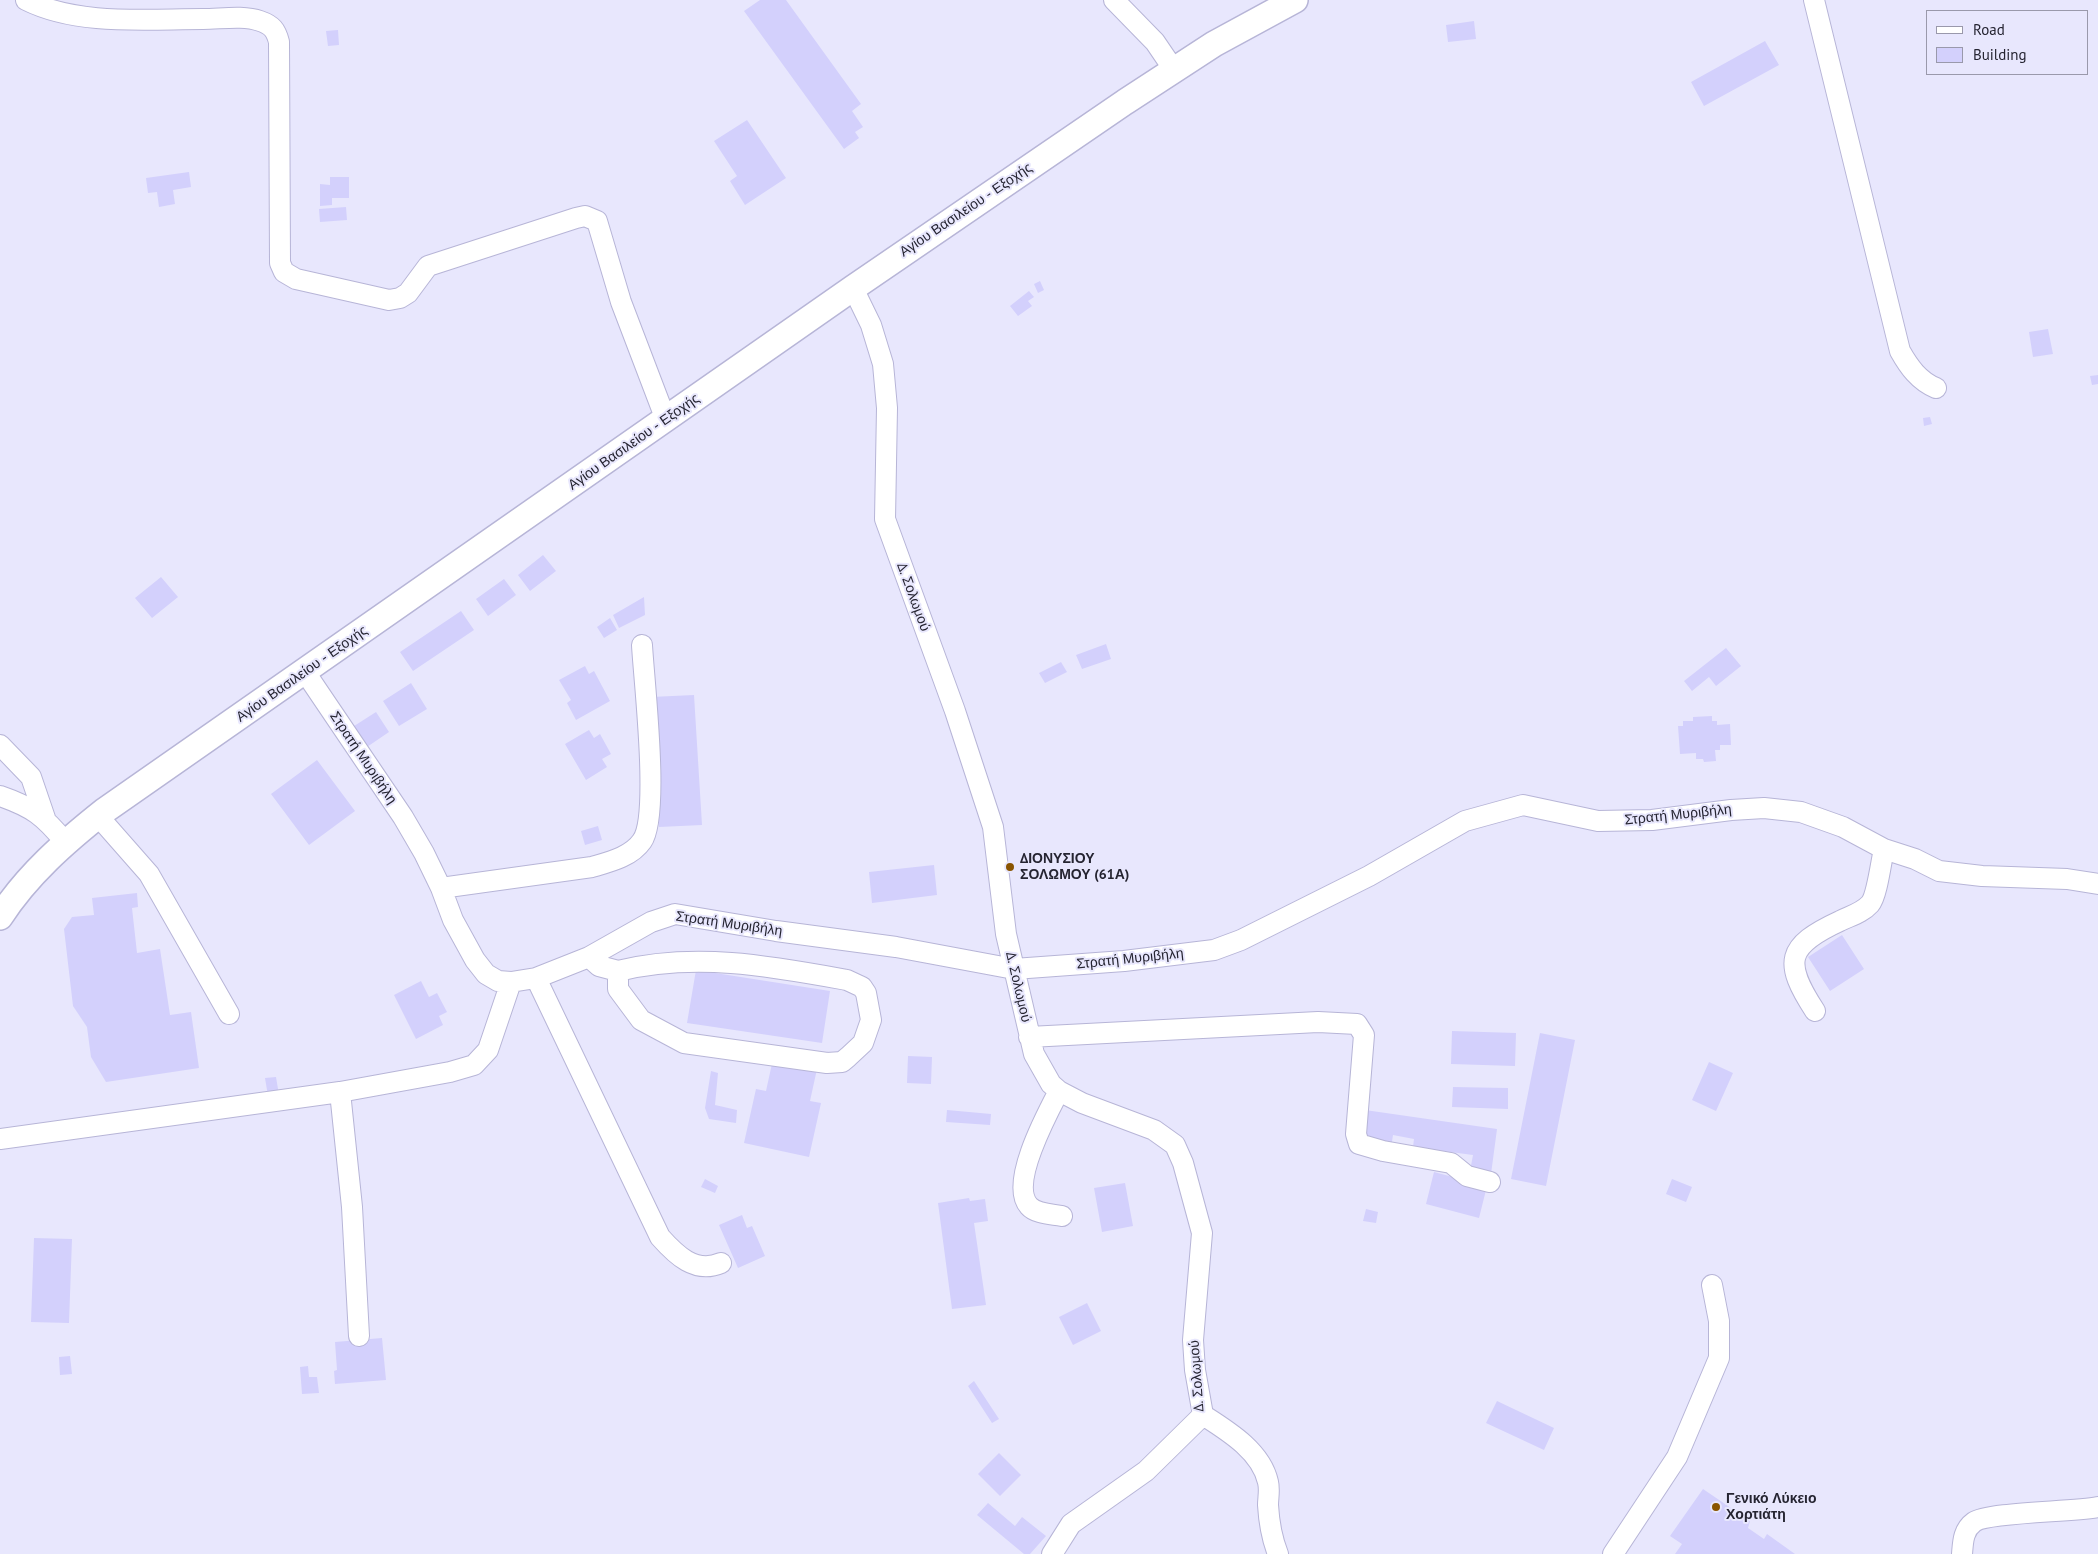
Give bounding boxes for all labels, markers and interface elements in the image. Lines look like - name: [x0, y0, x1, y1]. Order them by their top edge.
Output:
- legend: [1926, 10, 2088, 75]
- text: Road: [1973, 20, 2005, 39]
- text: Building: [1973, 45, 2027, 64]
- street label: Αγίου Βασιλείου - Εξοχής: [896, 159, 1036, 261]
- street label: Αγίου Βασιλείου - Εξοχής: [565, 390, 703, 494]
- street label: Δ. Σολωμού: [893, 560, 933, 634]
- street label: Αγίου Βασιλείου - Εξοχής: [233, 622, 371, 726]
- street label: Στρατή Μυριβήλη: [326, 709, 400, 807]
- street label: Στρατή Μυριβήλη: [1624, 801, 1732, 829]
- place label: ΔΙΟΝΥΣΙΟΥ ΣΟΛΩΜΟΥ (61Α): [1020, 851, 1129, 884]
- marker: ΔΙΟΝΥΣΙΟΥ ΣΟΛΩΜΟΥ (61Α): [1004, 861, 1016, 873]
- street label: Στρατή Μυριβήλη: [675, 908, 783, 940]
- street label: Στρατή Μυριβήλη: [1076, 945, 1184, 973]
- street label: Δ. Σολωμού: [1002, 950, 1034, 1024]
- street label: Δ. Σολωμού: [1186, 1340, 1208, 1412]
- place label: Γενικό Λύκειο Χορτιάτη: [1726, 1491, 1817, 1524]
- marker: Γενικό Λύκειο Χορτιάτη: [1710, 1501, 1722, 1513]

